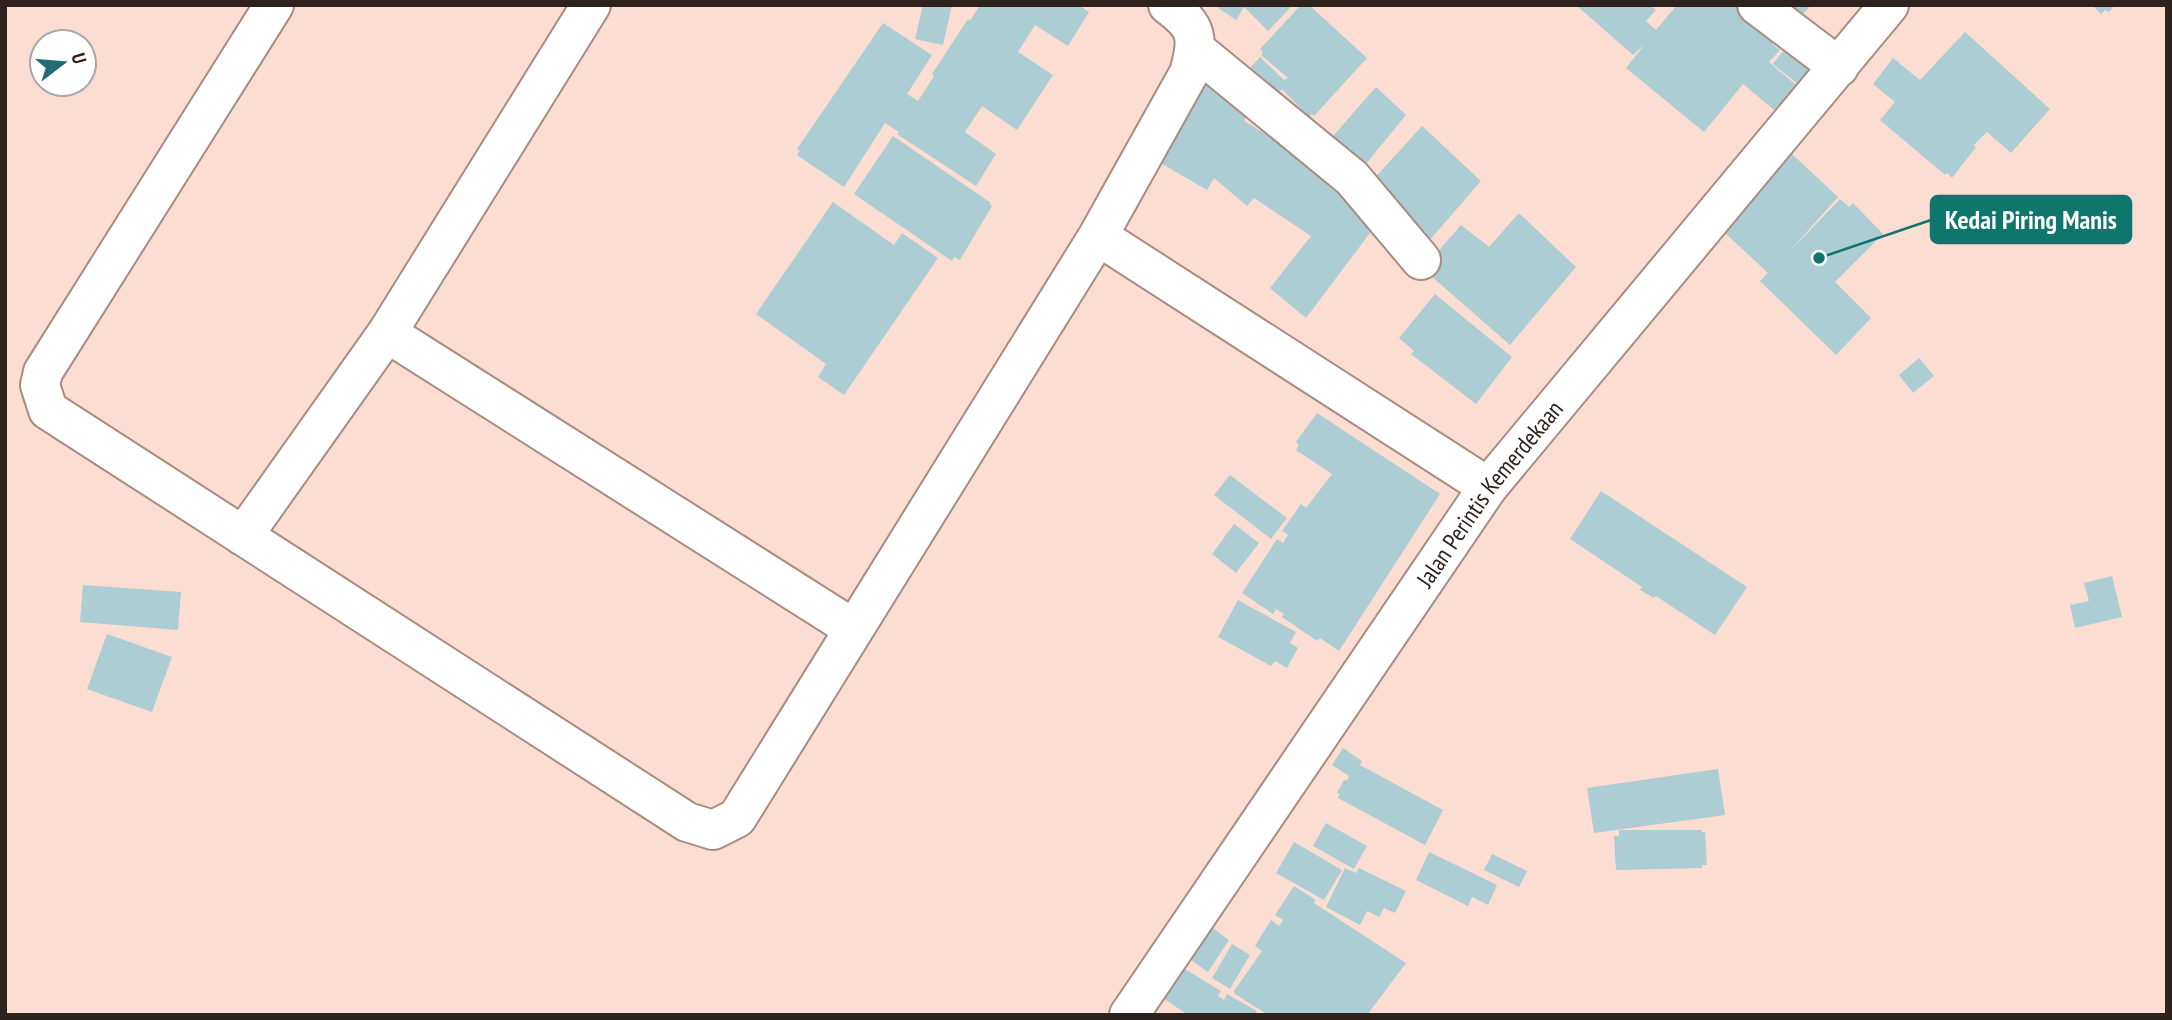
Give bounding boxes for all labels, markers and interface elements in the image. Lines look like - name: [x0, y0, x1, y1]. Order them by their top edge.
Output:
- north arrow: [28, 28, 98, 98]
- text: U: [66, 50, 92, 66]
- callout: Kedai Piring Manis: [1931, 196, 2131, 243]
- text: Kedai Piring Manis: [1945, 203, 2117, 236]
- street label: Jalan Perintis Kemerdekaan: [1409, 394, 1569, 594]

